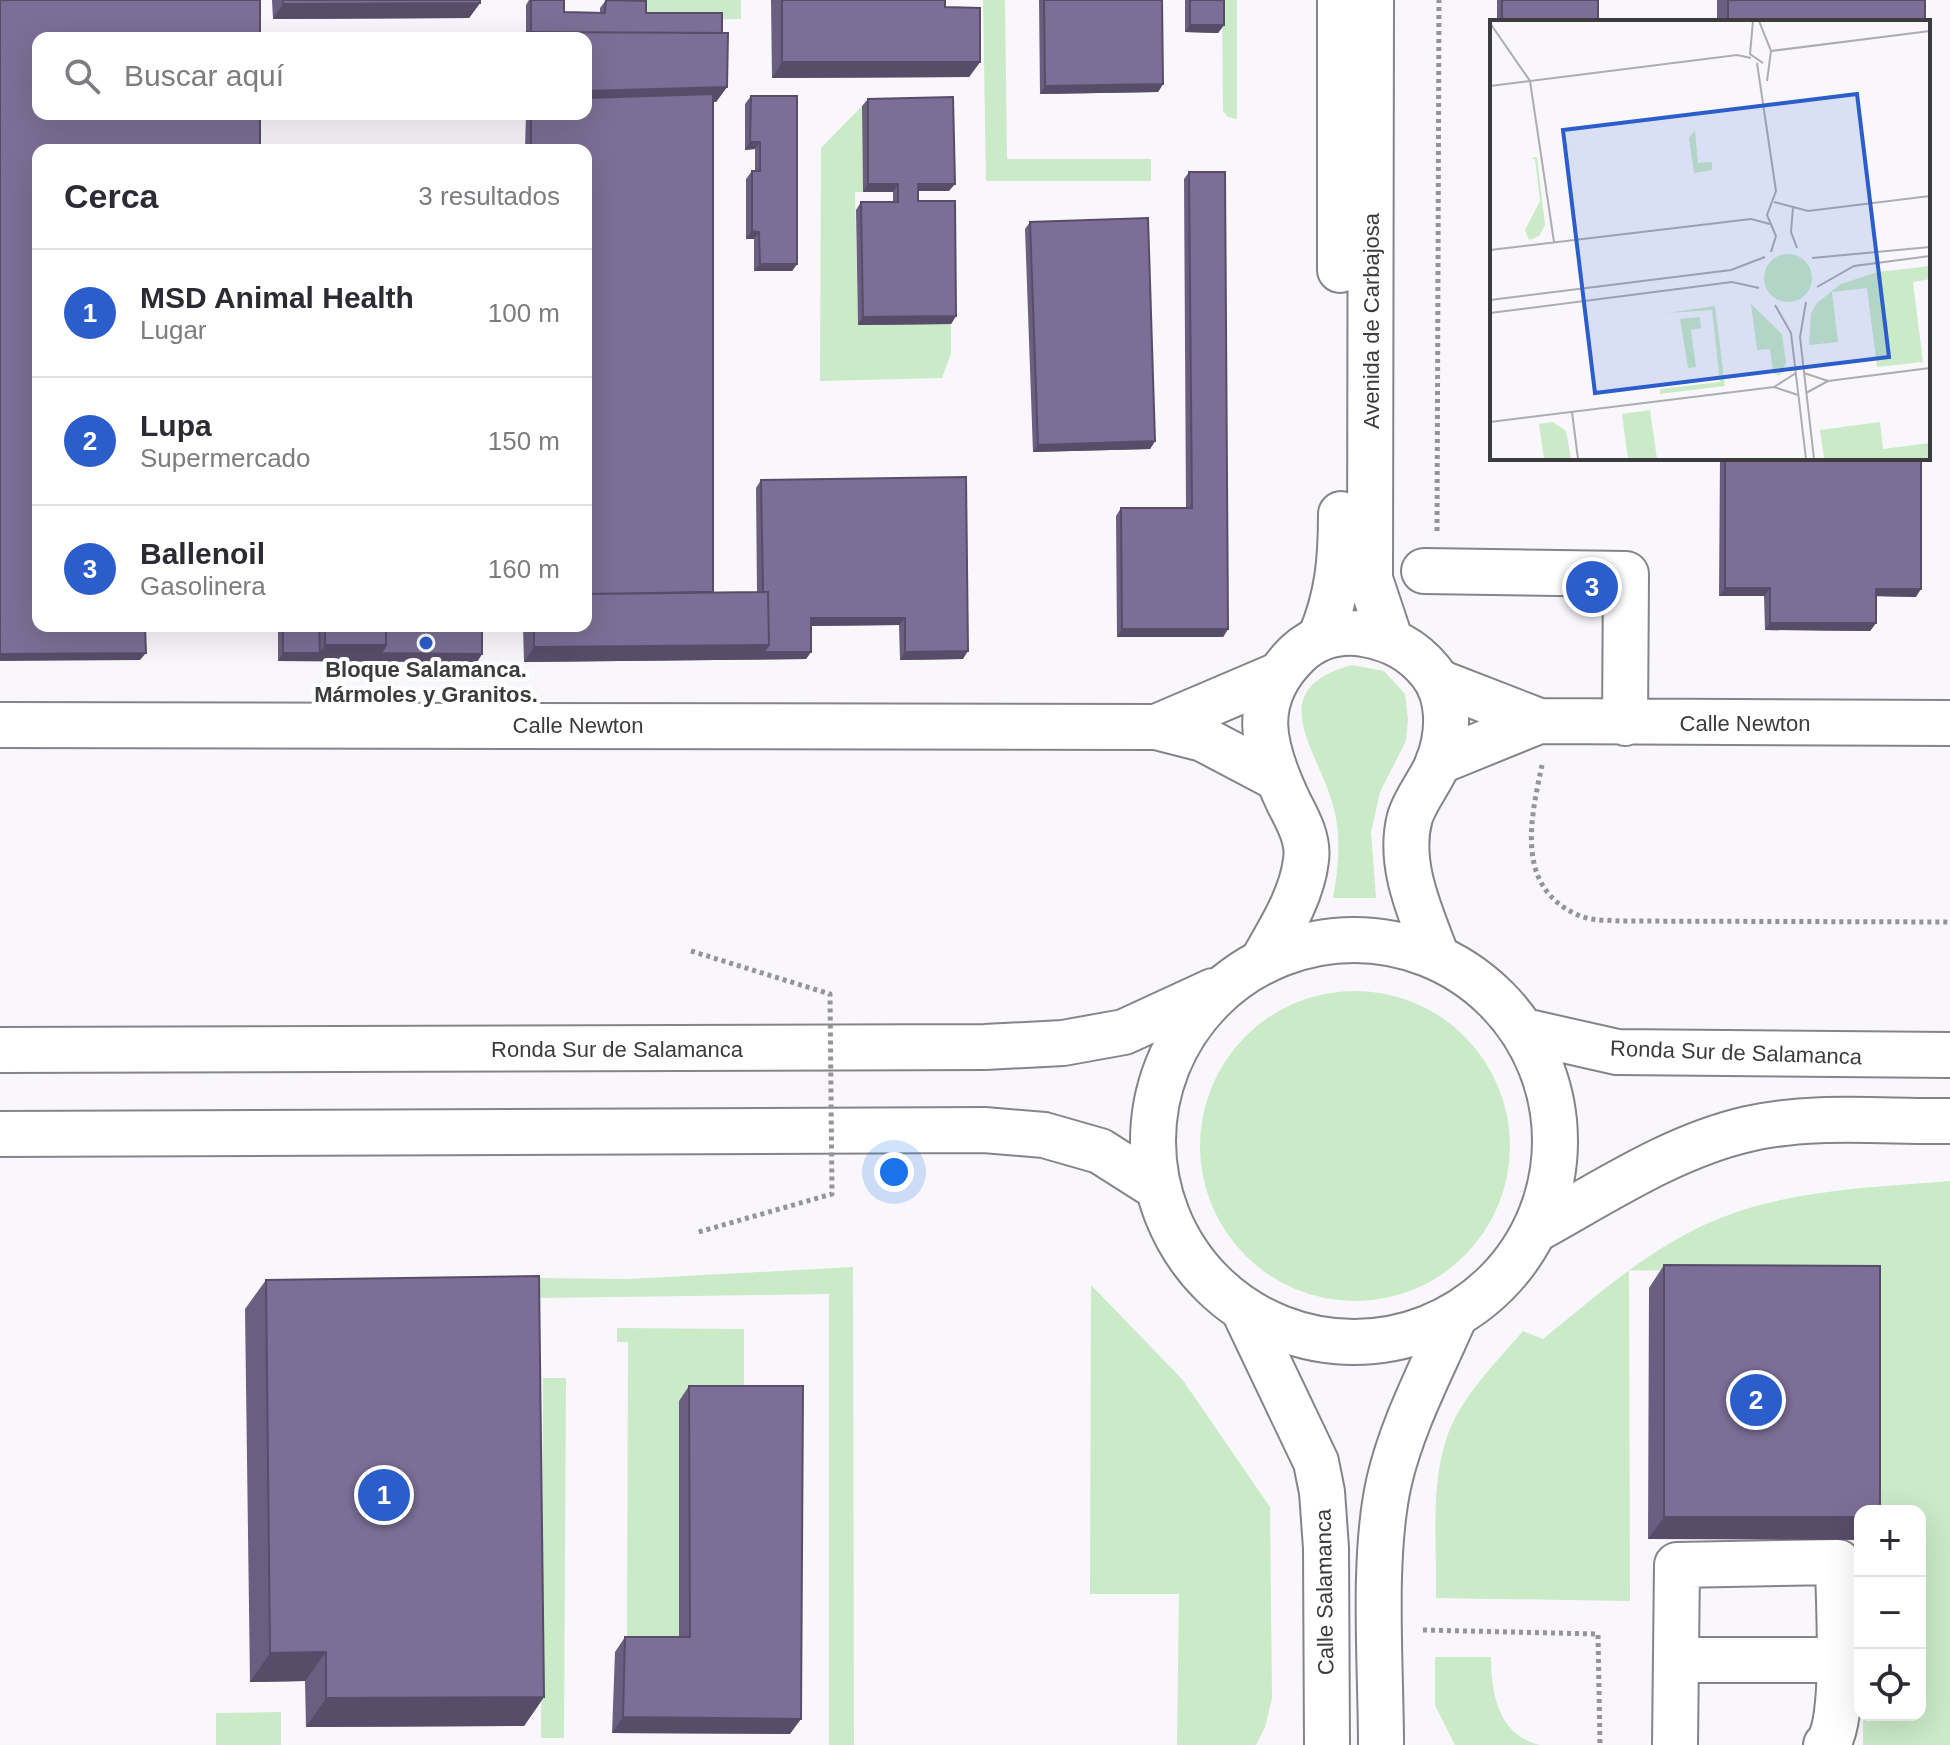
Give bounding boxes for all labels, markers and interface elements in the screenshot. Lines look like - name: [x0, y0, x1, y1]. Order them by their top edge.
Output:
- inset map: [1490, 20, 1930, 460]
- search box: [32, 32, 592, 120]
- icon: search: [60, 54, 104, 98]
- text: Buscar aquí: [124, 59, 284, 92]
- text: Cerca: [64, 177, 159, 215]
- text: 3 resultados: [418, 181, 560, 211]
- street label: Avenida de Carbajosa: [1359, 212, 1384, 429]
- text: MSD Animal Health: [140, 281, 414, 314]
- text: 1: [83, 298, 97, 328]
- text: 100 m: [488, 298, 560, 328]
- text: Lugar: [140, 315, 207, 345]
- text: Lupa: [140, 409, 212, 442]
- text: 2: [83, 426, 97, 456]
- text: 150 m: [488, 426, 560, 456]
- text: Supermercado: [140, 443, 311, 473]
- text: Ballenoil: [140, 537, 265, 570]
- text: 3: [83, 554, 97, 584]
- text: 160 m: [488, 554, 560, 584]
- pin: 3: [1566, 557, 1618, 617]
- text: Gasolinera: [140, 571, 266, 601]
- marker: Bloque Salamanca. Mármoles y Granitos.: [417, 634, 435, 652]
- place label: Bloque Salamanca. Mármoles y Granitos.: [314, 657, 538, 707]
- street label: Calle Newton: [1680, 711, 1810, 736]
- street label: Calle Newton: [513, 713, 643, 738]
- street label: Ronda Sur de Salamanca: [1610, 1036, 1863, 1069]
- street label: Ronda Sur de Salamanca: [491, 1037, 744, 1062]
- your location: [874, 1152, 914, 1192]
- pin: 2: [1730, 1370, 1782, 1430]
- pin: 1: [358, 1465, 410, 1525]
- map controls: [1854, 1505, 1926, 1721]
- button: +: [1854, 1505, 1926, 1577]
- street label: Calle Salamanca: [1311, 1508, 1338, 1675]
- button: −: [1854, 1577, 1926, 1649]
- button: locate: [1854, 1649, 1926, 1721]

